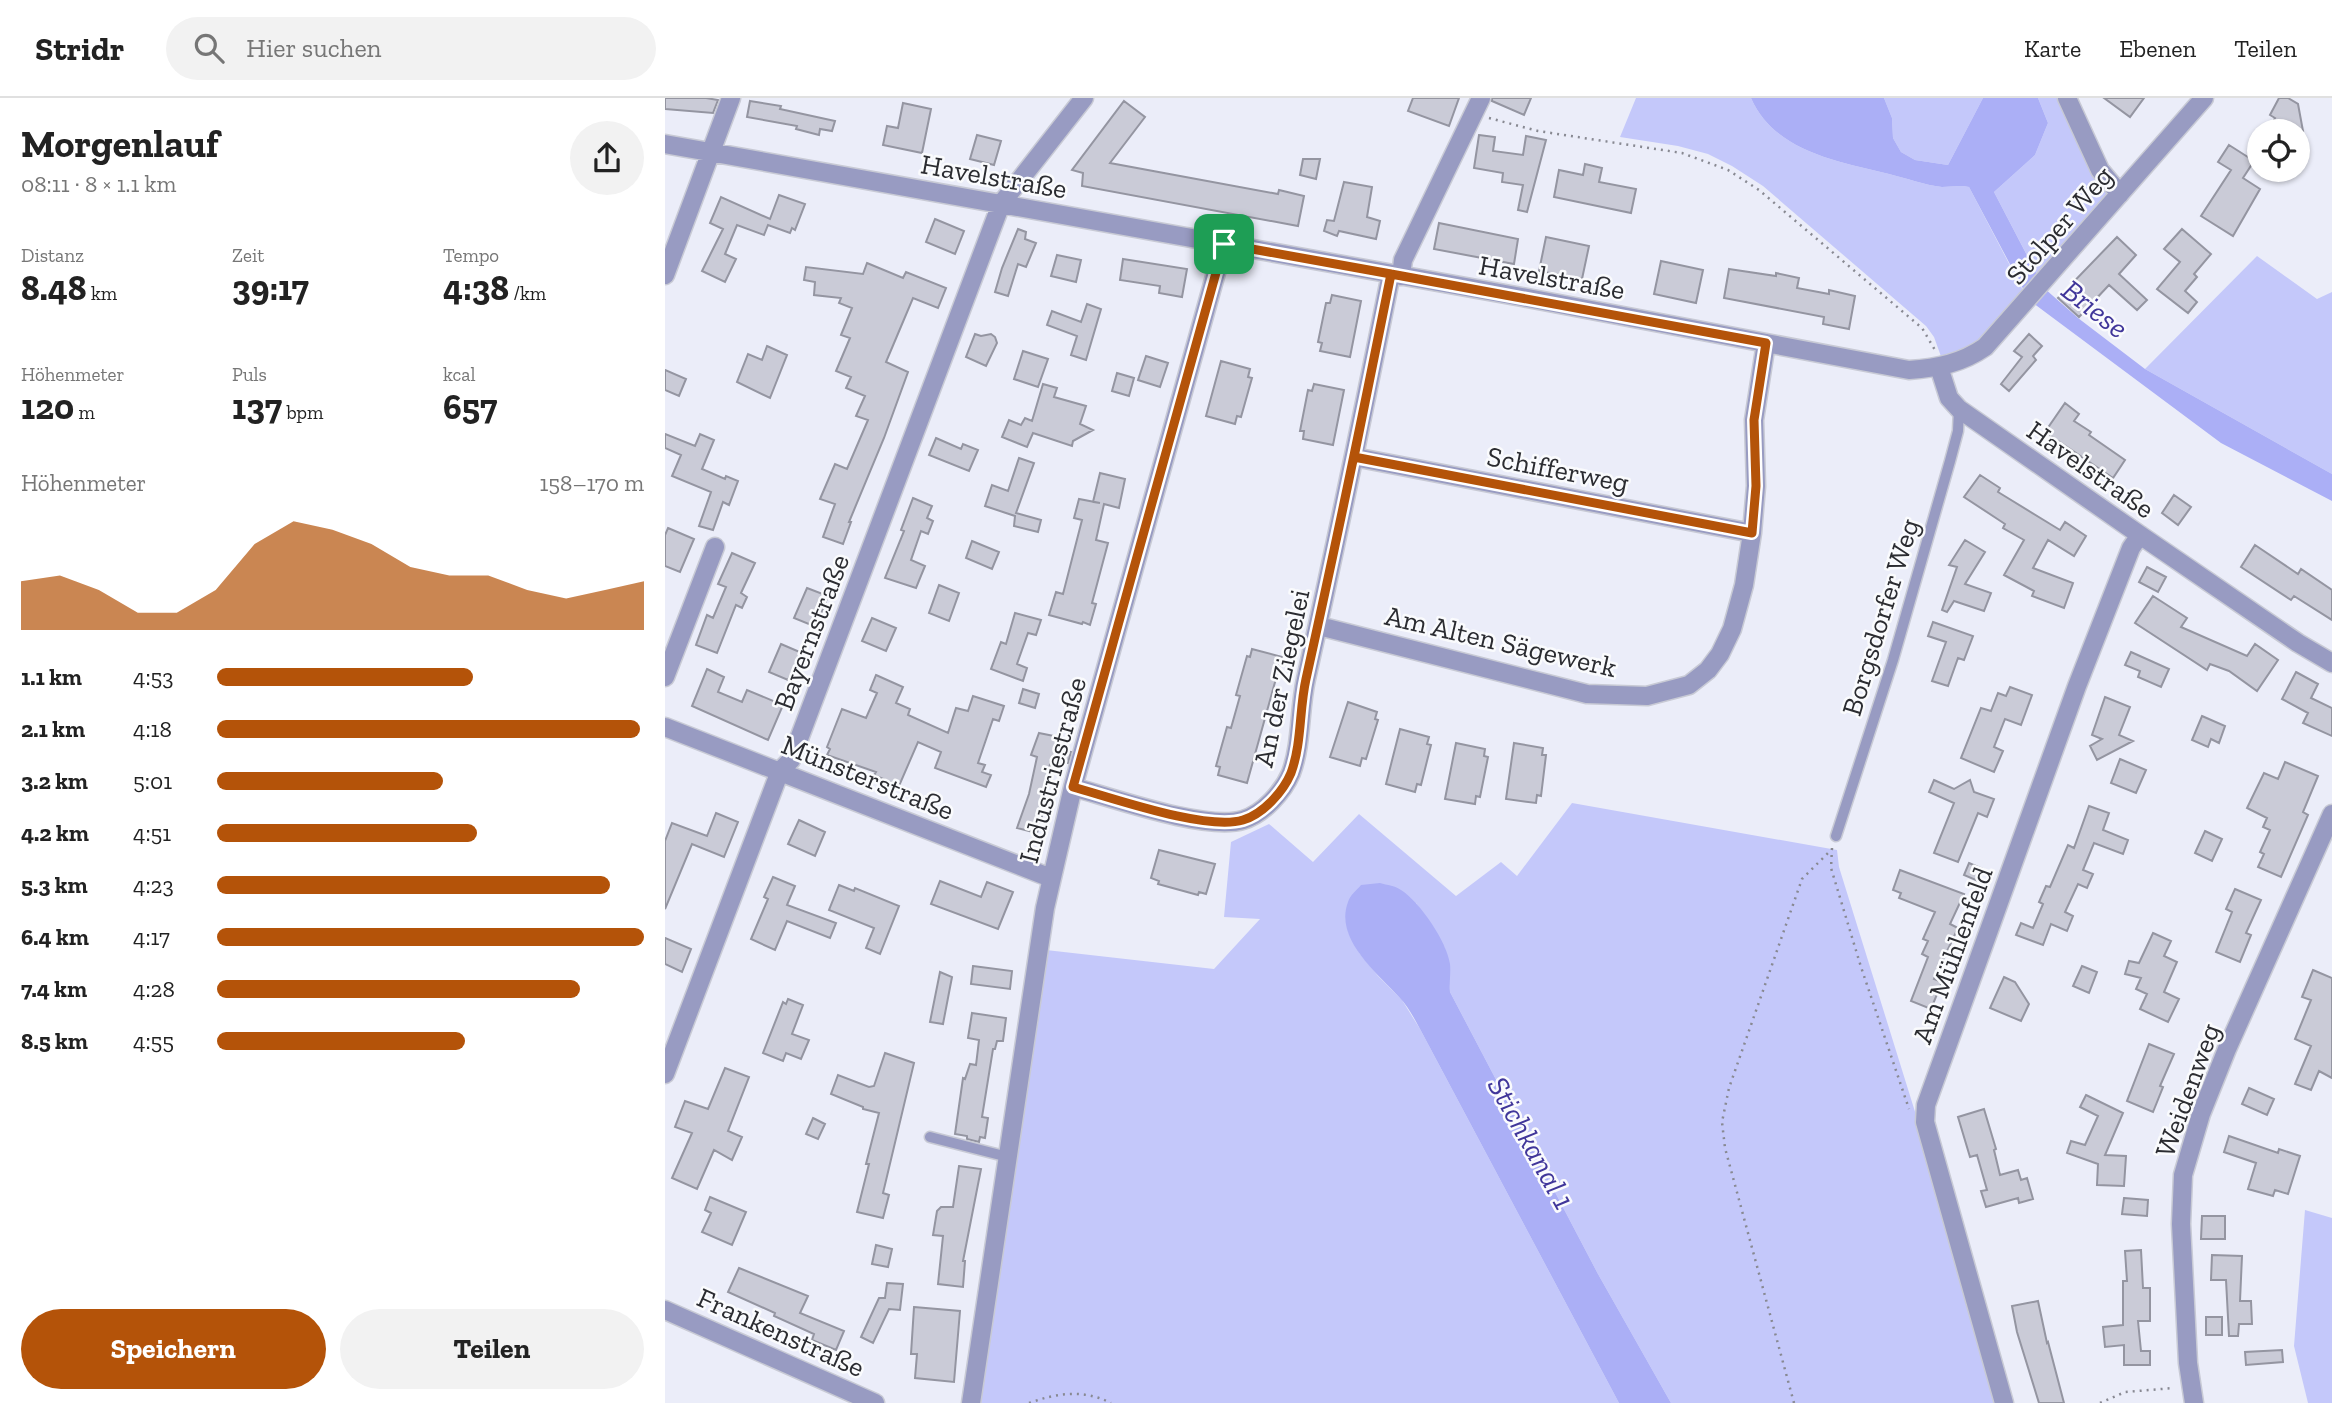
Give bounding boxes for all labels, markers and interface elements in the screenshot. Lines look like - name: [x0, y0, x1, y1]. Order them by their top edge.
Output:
- search box: [166, 17, 656, 80]
- text: Stridr: [35, 29, 124, 68]
- icon: search: [190, 29, 228, 67]
- text: Hier suchen: [246, 32, 382, 64]
- text: Karte: [2024, 34, 2081, 63]
- text: Ebenen: [2119, 34, 2196, 63]
- text: Teilen: [2234, 34, 2297, 63]
- map controls: [2247, 119, 2310, 182]
- button: locate: [2247, 119, 2310, 182]
- text: Morgenlauf: [21, 121, 219, 167]
- button: share: [570, 121, 644, 195]
- street label: Havelstraße: [918, 147, 1069, 206]
- street label: Stolper Weg: [1999, 159, 2120, 291]
- text: 08:11 · 8 × 1.1 km: [21, 170, 176, 198]
- pin: [1194, 214, 1254, 274]
- icon: arrive: [1205, 225, 1243, 263]
- text: Distanz: [21, 244, 84, 267]
- text: Zeit: [232, 244, 264, 267]
- text: Tempo: [443, 244, 499, 267]
- street label: Havelstraße: [1476, 248, 1627, 307]
- text: 8.48: [21, 267, 87, 309]
- text: 39:17: [232, 267, 309, 309]
- text: 4:38: [443, 267, 509, 309]
- water label: Briese: [2055, 272, 2135, 346]
- text: km: [87, 282, 117, 305]
- text: /km: [509, 282, 546, 305]
- text: Höhenmeter: [21, 363, 124, 386]
- text: Puls: [232, 363, 267, 386]
- text: kcal: [443, 363, 476, 386]
- text: 120: [21, 386, 74, 428]
- text: 137: [232, 386, 282, 428]
- text: 657: [443, 386, 497, 428]
- text: m: [74, 401, 95, 424]
- text: bpm: [282, 401, 323, 424]
- street label: Havelstraße: [2021, 414, 2161, 525]
- street label: Schifferweg: [1484, 440, 1632, 499]
- text: Höhenmeter: [21, 469, 146, 497]
- text: 158–170 m: [539, 469, 644, 497]
- street label: Borgsdorfer Weg: [1835, 515, 1926, 720]
- street label: Bayernstraße: [767, 550, 856, 715]
- street label: An der Ziegelei: [1247, 586, 1316, 770]
- street label: Am Alten Sägewerk: [1382, 599, 1620, 684]
- text: 1.1 km: [21, 663, 82, 691]
- text: 4:53: [133, 663, 174, 691]
- street label: Industriestraße: [1012, 674, 1093, 867]
- text: 2.1 km: [21, 715, 85, 743]
- text: 4:18: [133, 715, 172, 743]
- street label: Münsterstraße: [777, 728, 959, 827]
- text: 3.2 km: [21, 767, 88, 795]
- text: 5:01: [133, 767, 172, 795]
- text: 4.2 km: [21, 819, 89, 847]
- text: 4:51: [133, 819, 171, 847]
- street label: Am Mühlenfeld: [1905, 862, 2000, 1048]
- text: 5.3 km: [21, 871, 88, 899]
- text: 4:23: [133, 871, 174, 899]
- text: 6.4 km: [21, 923, 89, 951]
- text: 4:17: [133, 923, 170, 951]
- text: 7.4 km: [21, 975, 87, 1003]
- text: 4:28: [133, 975, 175, 1003]
- street label: Weidenweg: [2148, 1019, 2227, 1161]
- text: 8.5 km: [21, 1027, 88, 1055]
- text: 4:55: [133, 1027, 174, 1055]
- water label: Stichkanal 1: [1480, 1070, 1582, 1216]
- street label: Frankenstraße: [692, 1281, 870, 1384]
- button: Speichern: [21, 1309, 326, 1389]
- button: Teilen: [340, 1309, 644, 1389]

